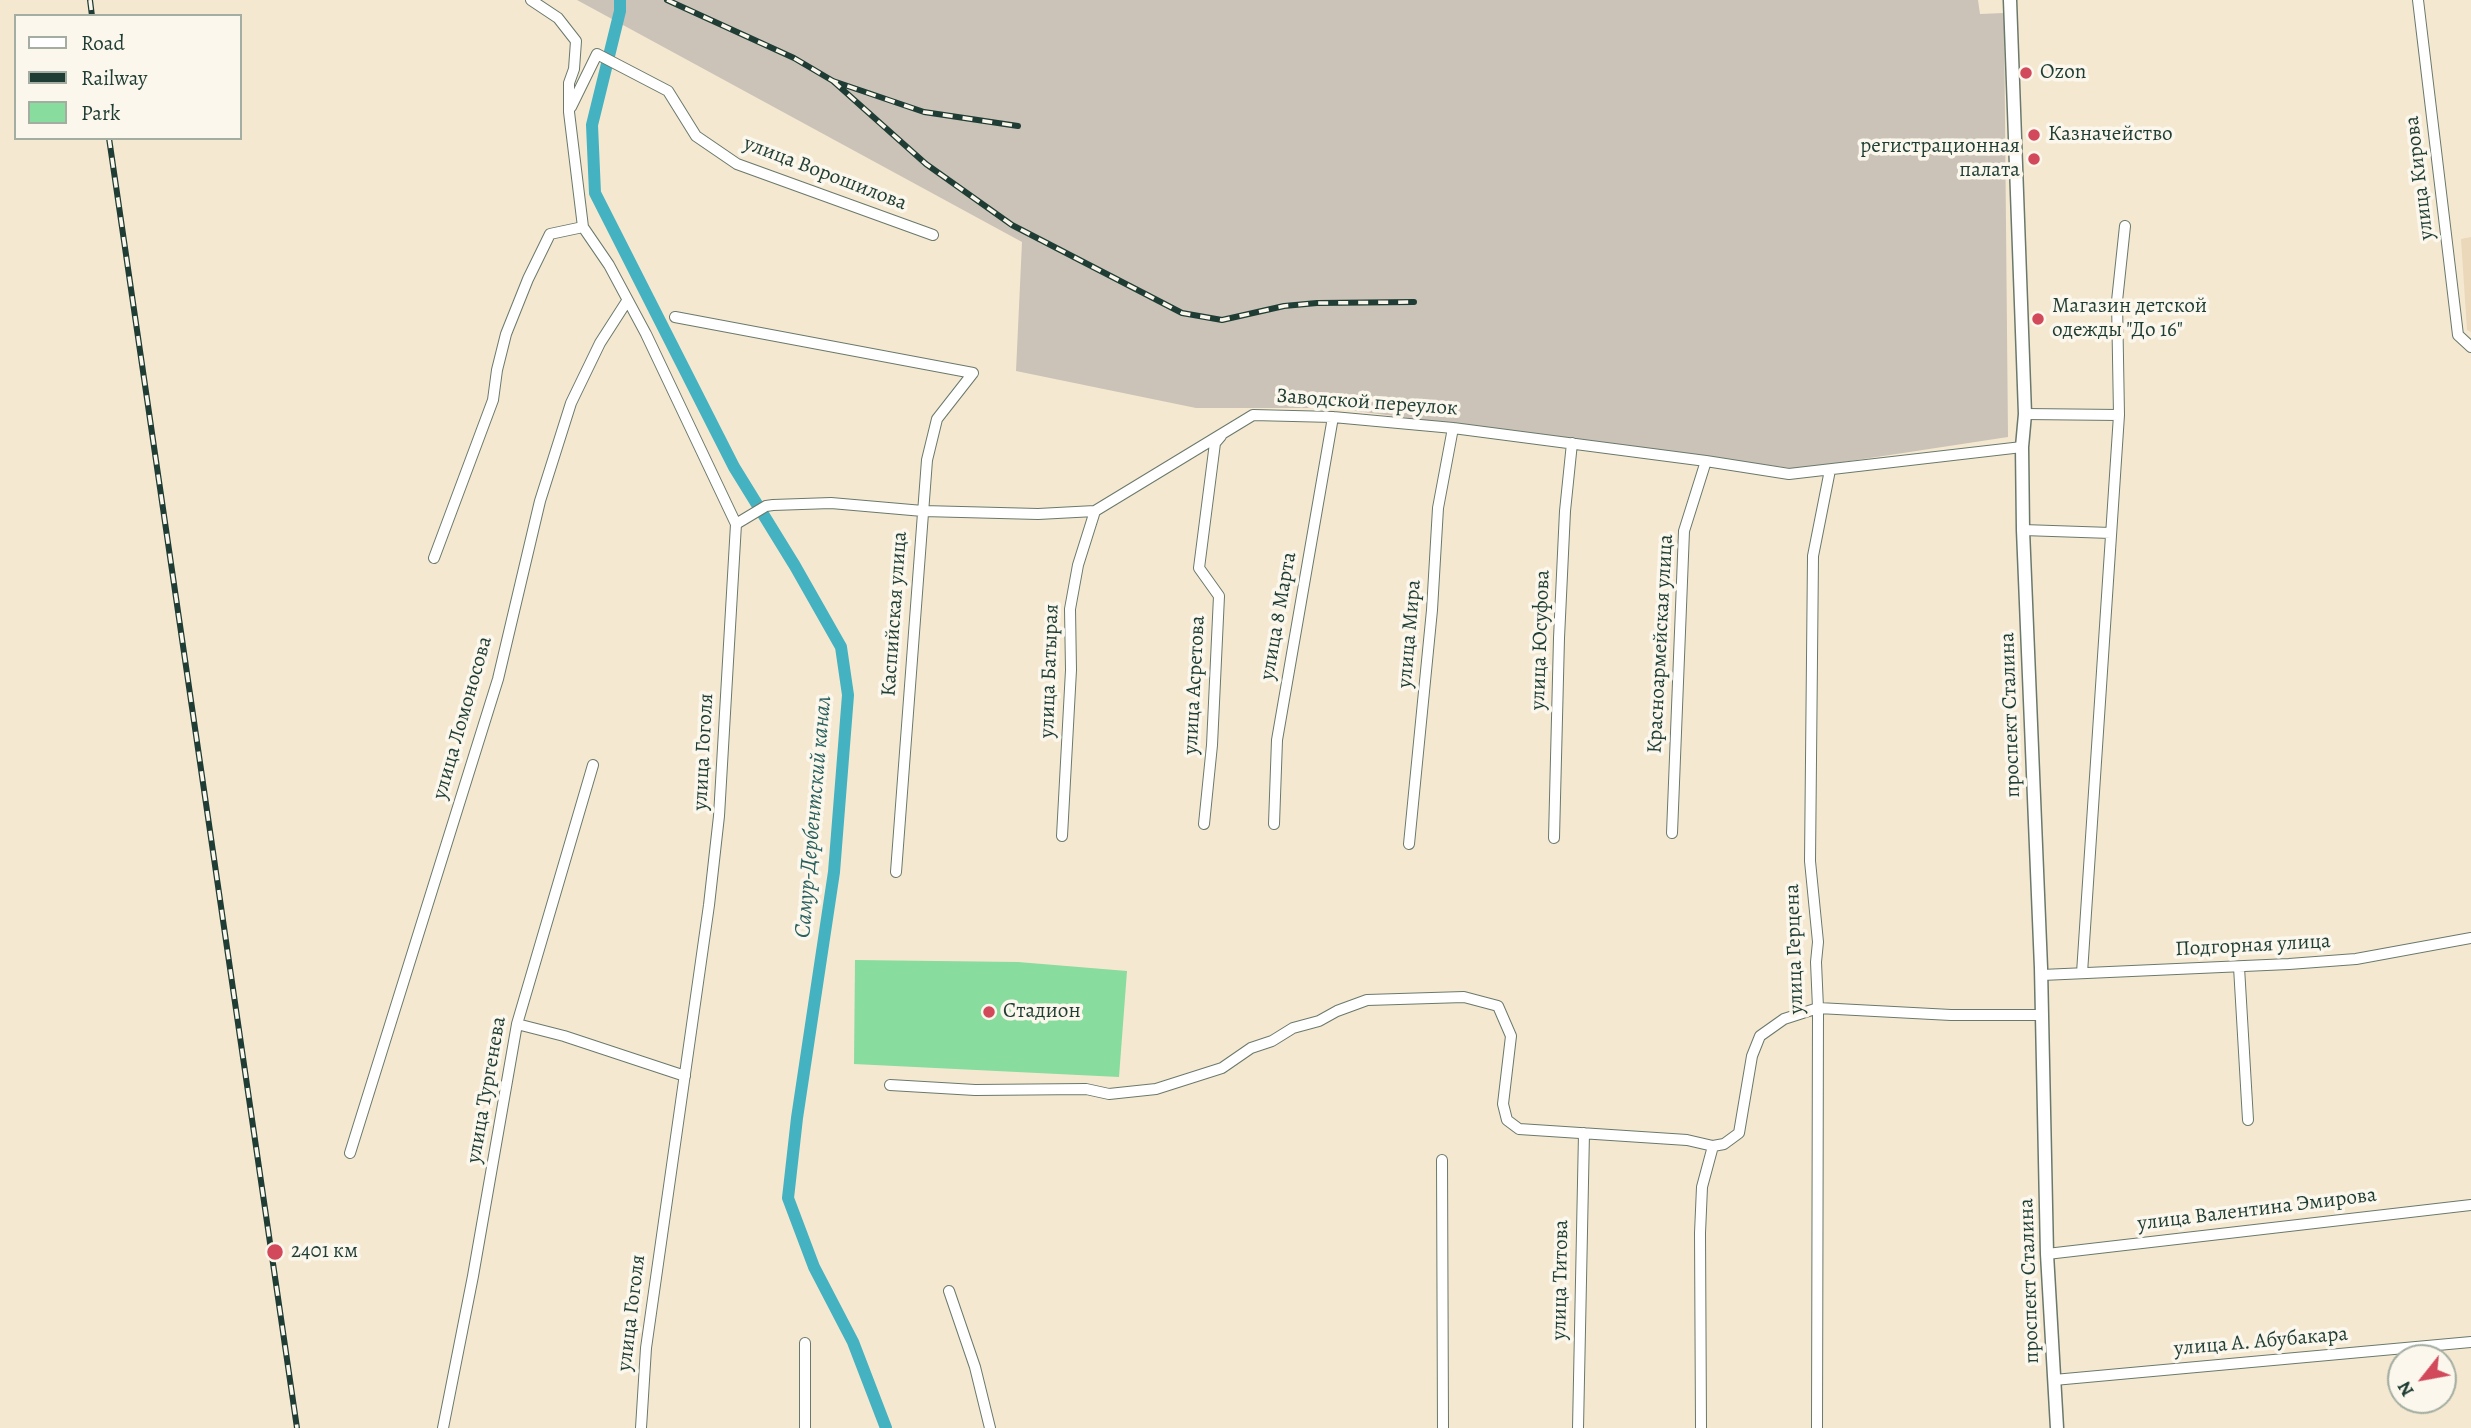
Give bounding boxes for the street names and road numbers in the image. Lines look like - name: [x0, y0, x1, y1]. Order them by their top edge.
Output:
- street label: улица Кирова: [2400, 115, 2440, 241]
- street label: улица Ворошилова: [740, 131, 910, 217]
- street label: Заводской переулок: [1275, 384, 1459, 422]
- street label: Каспийская улица: [877, 530, 913, 698]
- street label: Красноармейская улица: [1643, 534, 1679, 754]
- street label: улица 8 Марта: [1255, 550, 1303, 682]
- street label: улица Юсуфова: [1526, 570, 1556, 710]
- street label: улица Мира: [1393, 579, 1427, 689]
- street label: улица Батырая: [1035, 604, 1065, 738]
- street label: улица Асретова: [1179, 615, 1211, 755]
- street label: проспект Сталина: [1996, 632, 2026, 798]
- street label: улица Ломоносова: [428, 634, 498, 802]
- street label: улица Гоголя: [688, 693, 720, 811]
- street label: улица Герцена: [1780, 883, 1810, 1015]
- street label: Подгорная улица: [2175, 929, 2331, 963]
- street label: улица Тургенева: [462, 1015, 512, 1165]
- street label: улица Валентина Эмирова: [2136, 1183, 2378, 1237]
- street label: проспект Сталина: [2015, 1198, 2045, 1364]
- street label: улица Титова: [1547, 1220, 1575, 1340]
- street label: улица Гоголя: [612, 1253, 652, 1373]
- street label: улица А. Абубакара: [2173, 1322, 2349, 1362]

